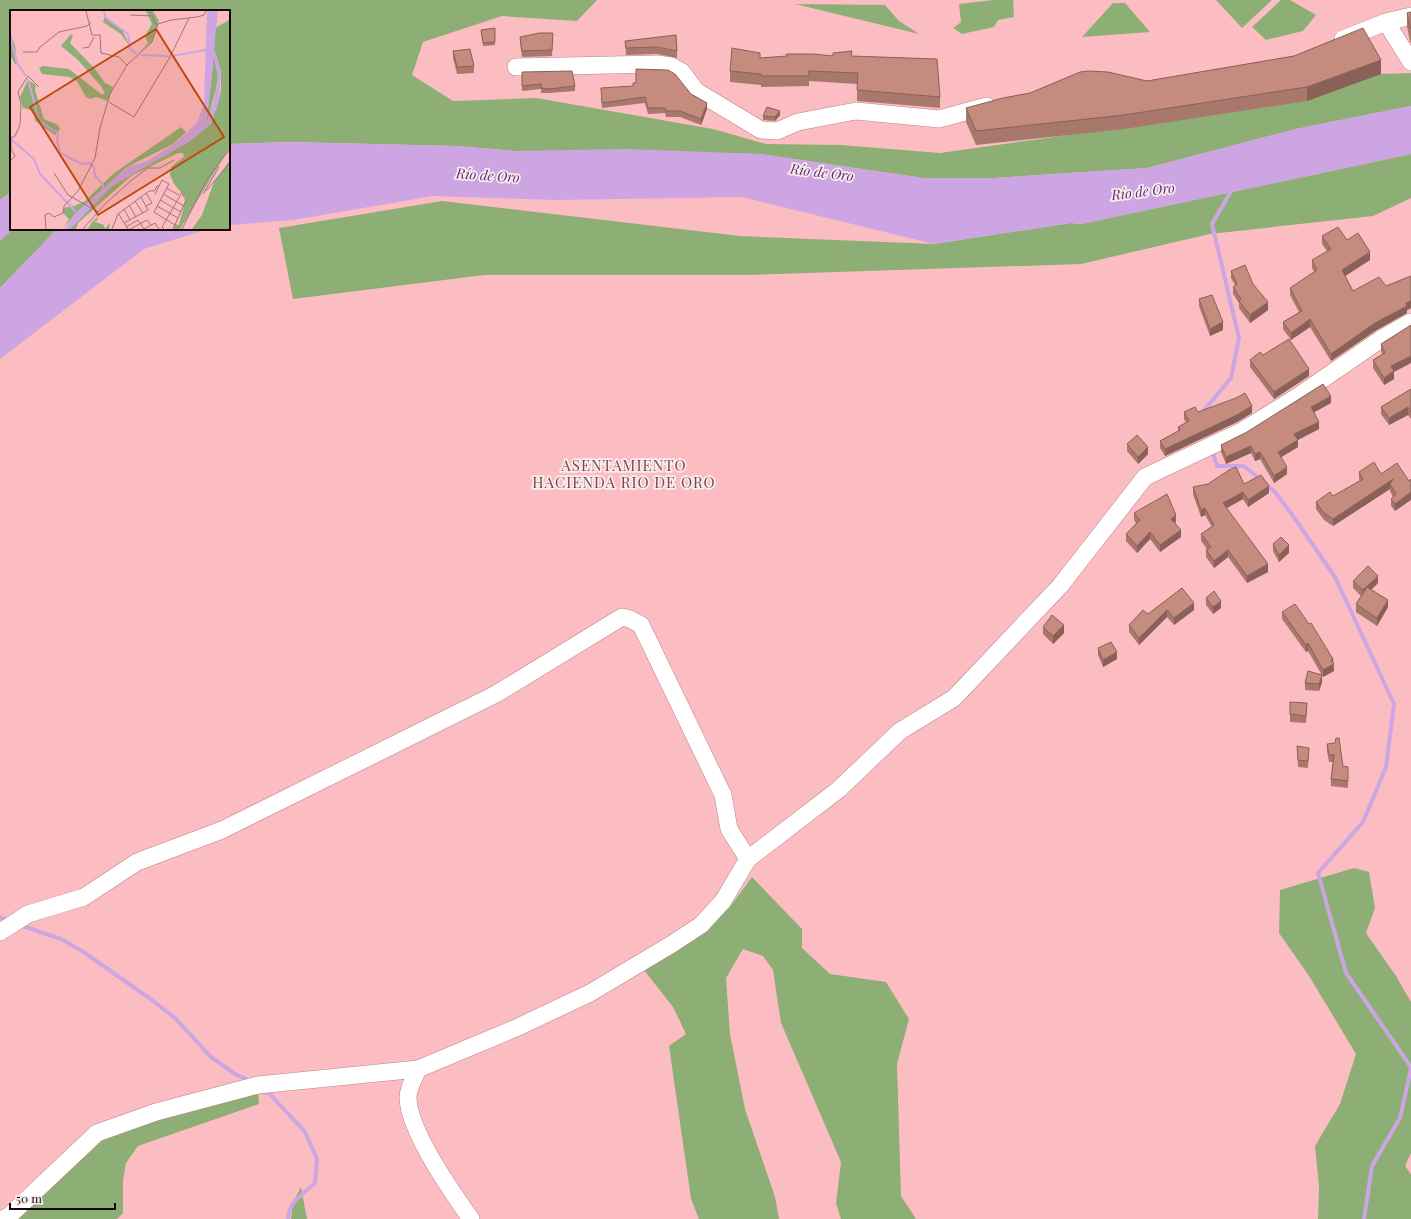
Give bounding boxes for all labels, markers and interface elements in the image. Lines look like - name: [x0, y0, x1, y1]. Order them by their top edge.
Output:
- inset map: [10, 10, 230, 230]
- water label: Río de Oro: [788, 159, 855, 185]
- water label: Río de Oro: [455, 163, 521, 187]
- water label: Río de Oro: [1109, 178, 1176, 204]
- district label: ASENTAMIENTO HACIENDA RIO DE ORO: [532, 455, 716, 492]
- scale bar: [10, 1185, 115, 1211]
- text: 50 m: [16, 1190, 42, 1206]

